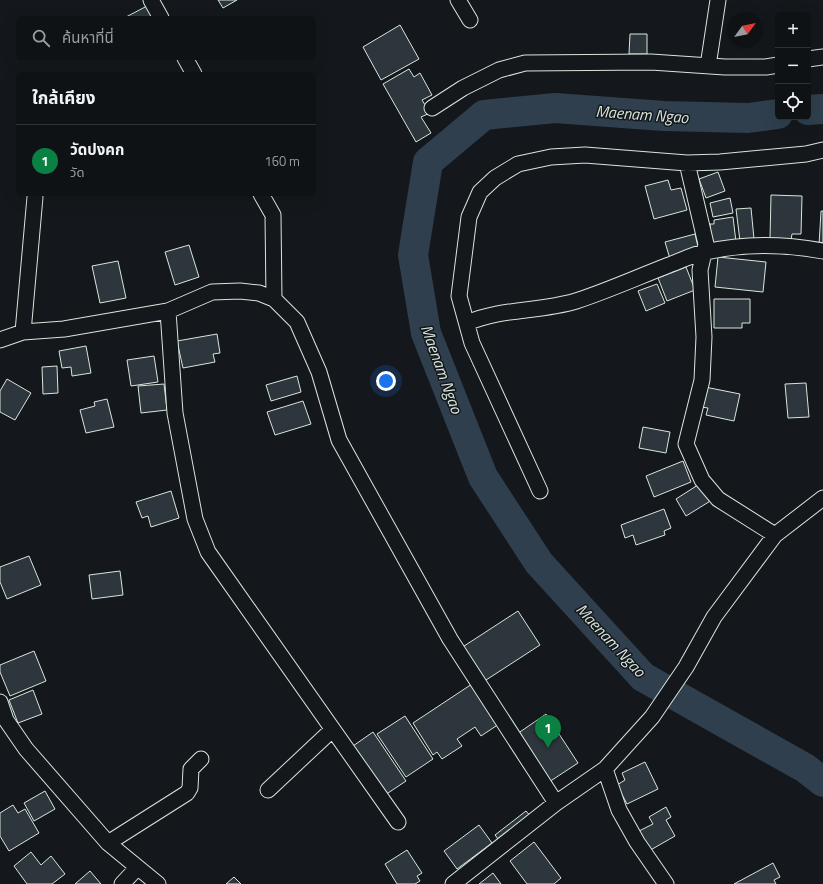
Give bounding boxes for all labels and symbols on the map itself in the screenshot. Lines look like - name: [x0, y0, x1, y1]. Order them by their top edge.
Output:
- north arrow: [727, 12, 763, 48]
- water label: Maenam Ngao: [595, 99, 690, 129]
- water label: Maenam Ngao: [415, 321, 470, 418]
- your location: [376, 371, 396, 391]
- water label: Maenam Ngao: [570, 598, 652, 683]
- pin: 1: [535, 715, 561, 748]

